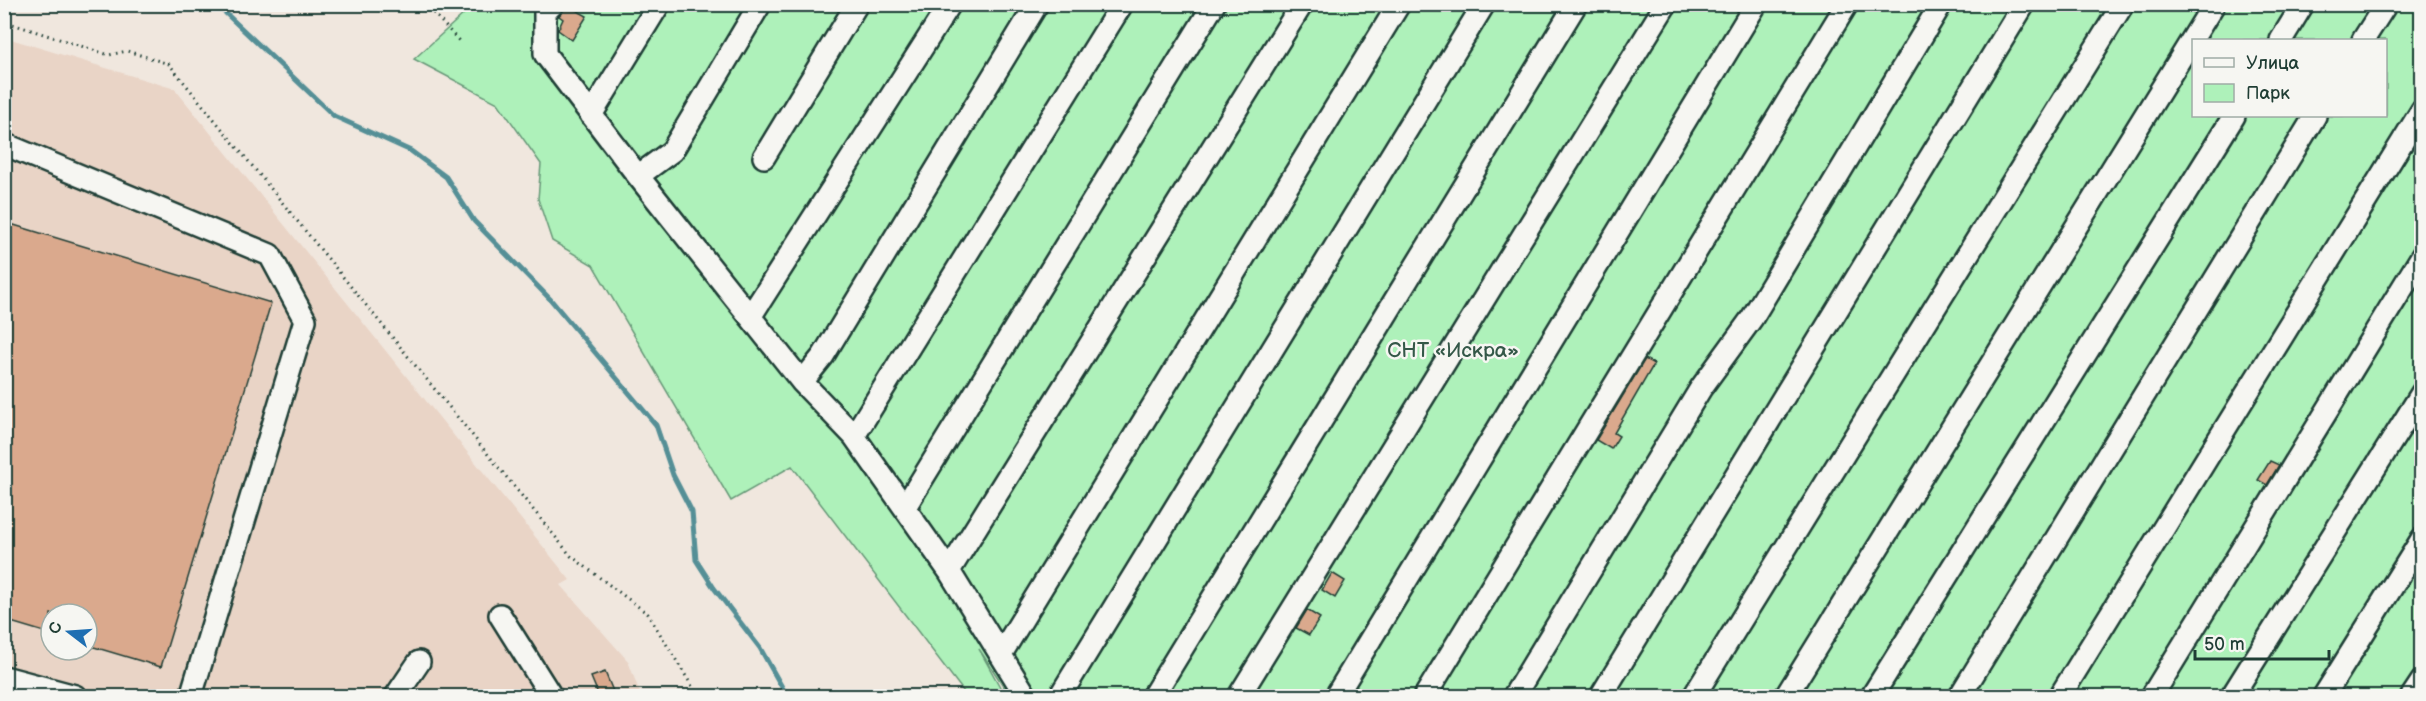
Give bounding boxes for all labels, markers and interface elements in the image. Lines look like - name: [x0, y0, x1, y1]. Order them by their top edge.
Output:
- legend: [2192, 39, 2387, 117]
- text: Улица: [2246, 53, 2300, 74]
- text: Парк: [2246, 83, 2290, 104]
- park label: СНТ «Искра»: [1387, 338, 1519, 363]
- north arrow: [39, 602, 99, 662]
- text: С: [45, 620, 67, 636]
- scale bar: [2195, 623, 2328, 661]
- text: 50 m: [2204, 634, 2245, 655]

